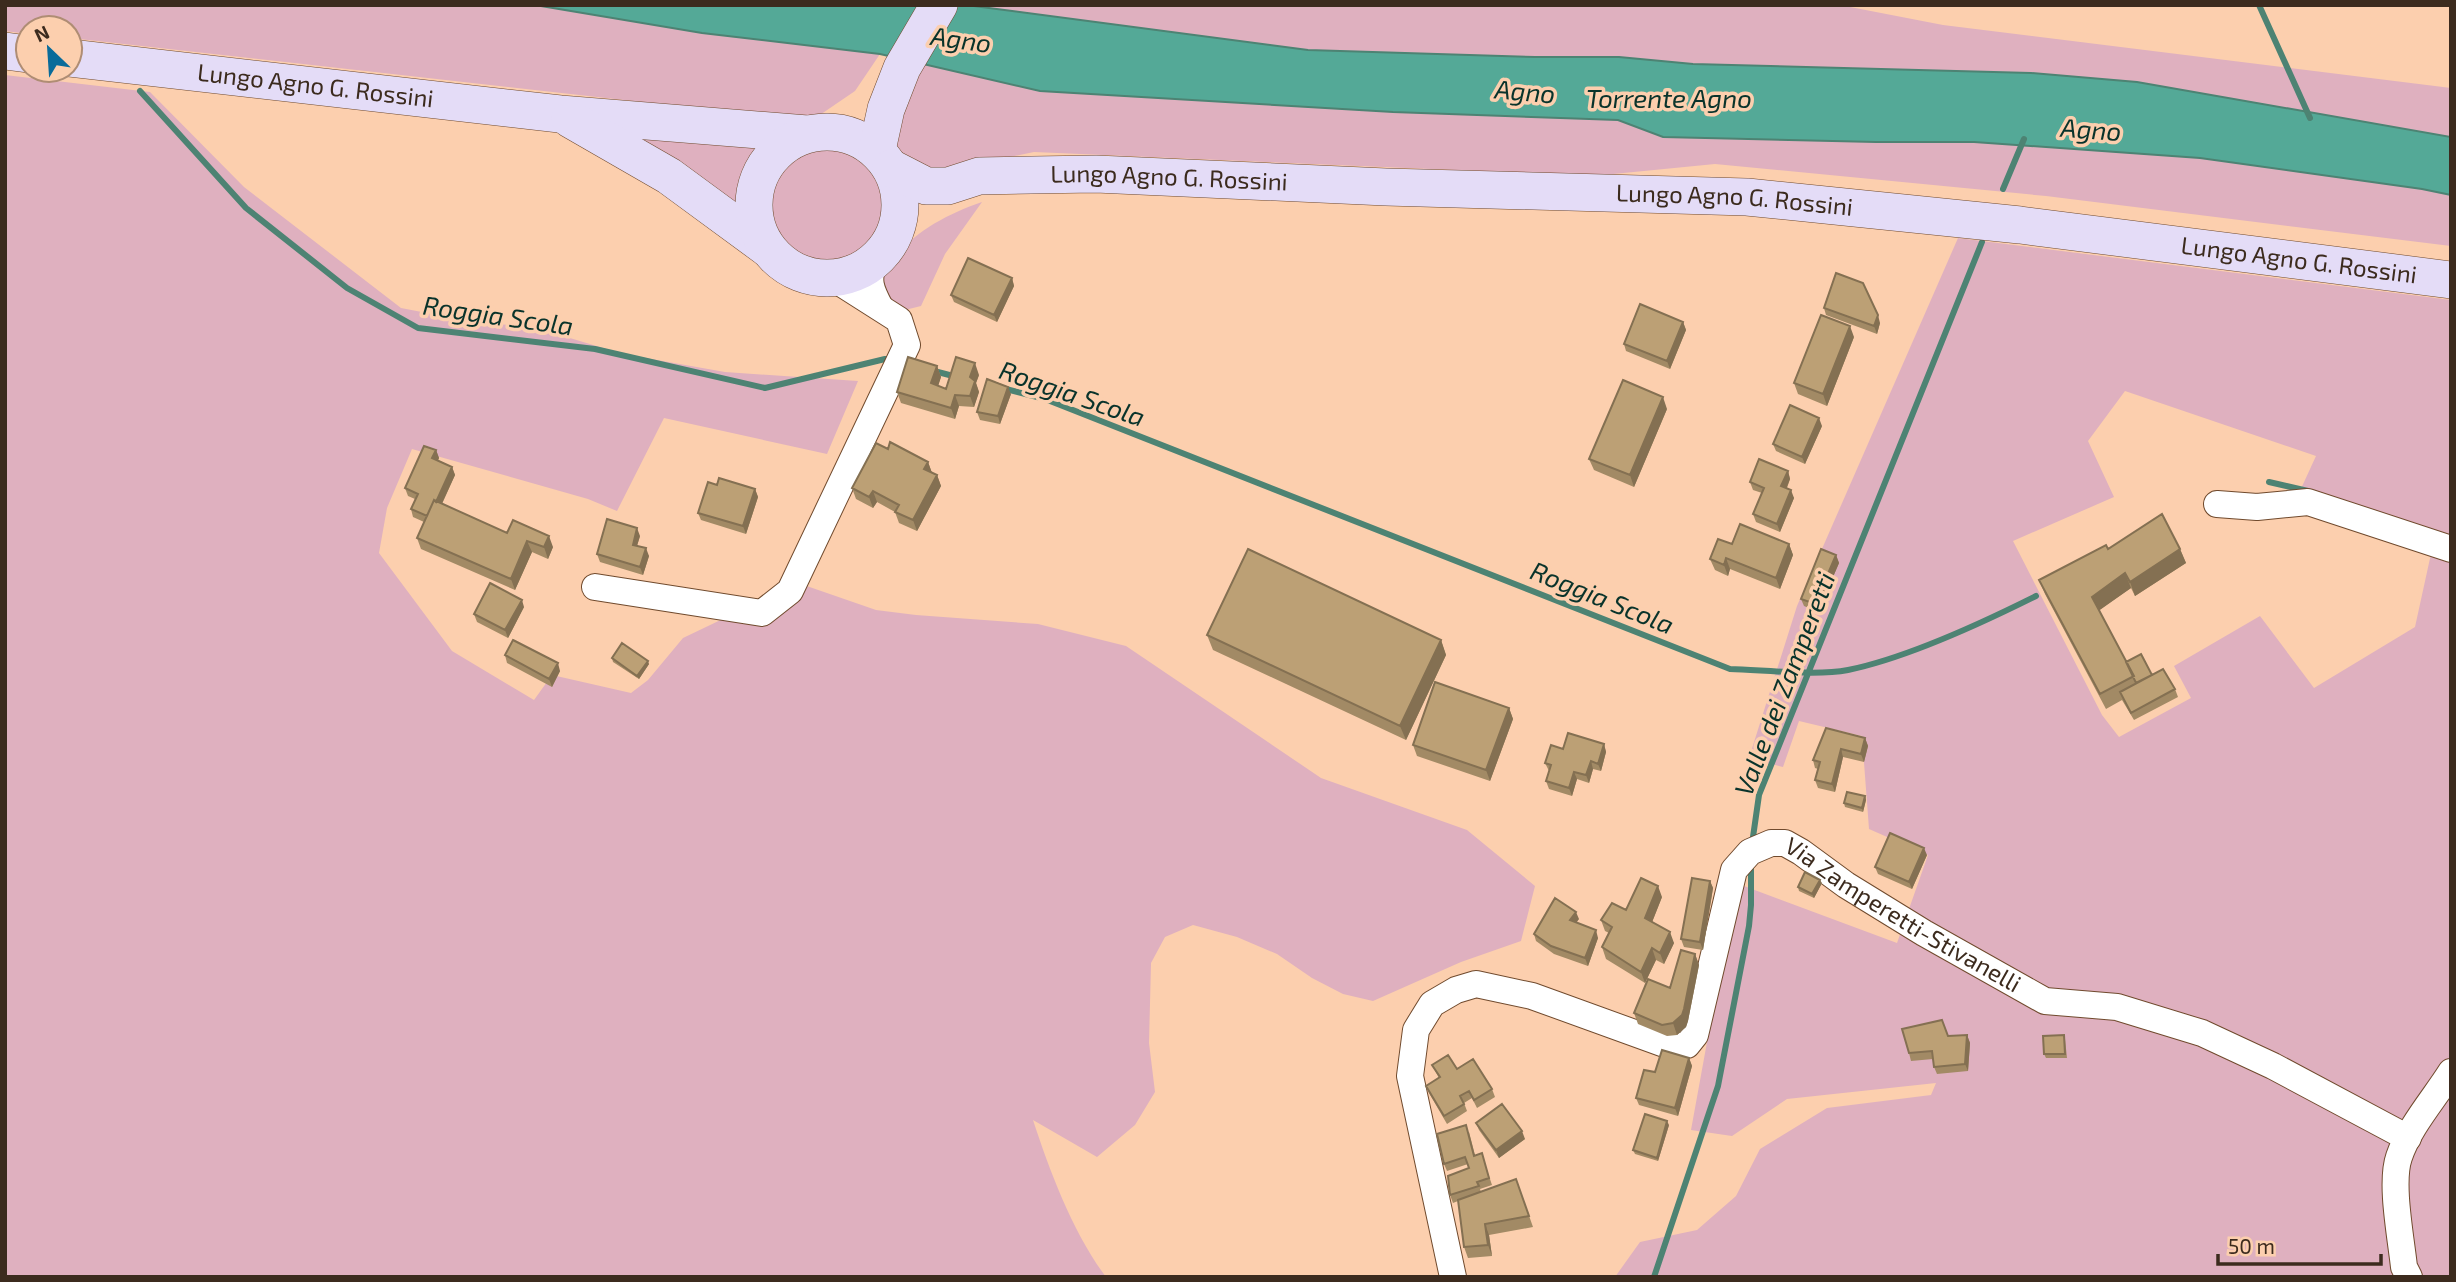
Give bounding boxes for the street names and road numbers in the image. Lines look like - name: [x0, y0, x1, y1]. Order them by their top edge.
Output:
- street label: Lungo Agno G. Rossini: [196, 57, 435, 112]
- street label: Lungo Agno G. Rossini: [1050, 158, 1288, 196]
- street label: Lungo Agno G. Rossini: [1616, 177, 1854, 221]
- street label: Lungo Agno G. Rossini: [2179, 230, 2419, 289]
- street label: Via Zamperetti-Stivanelli: [1781, 830, 2026, 997]

